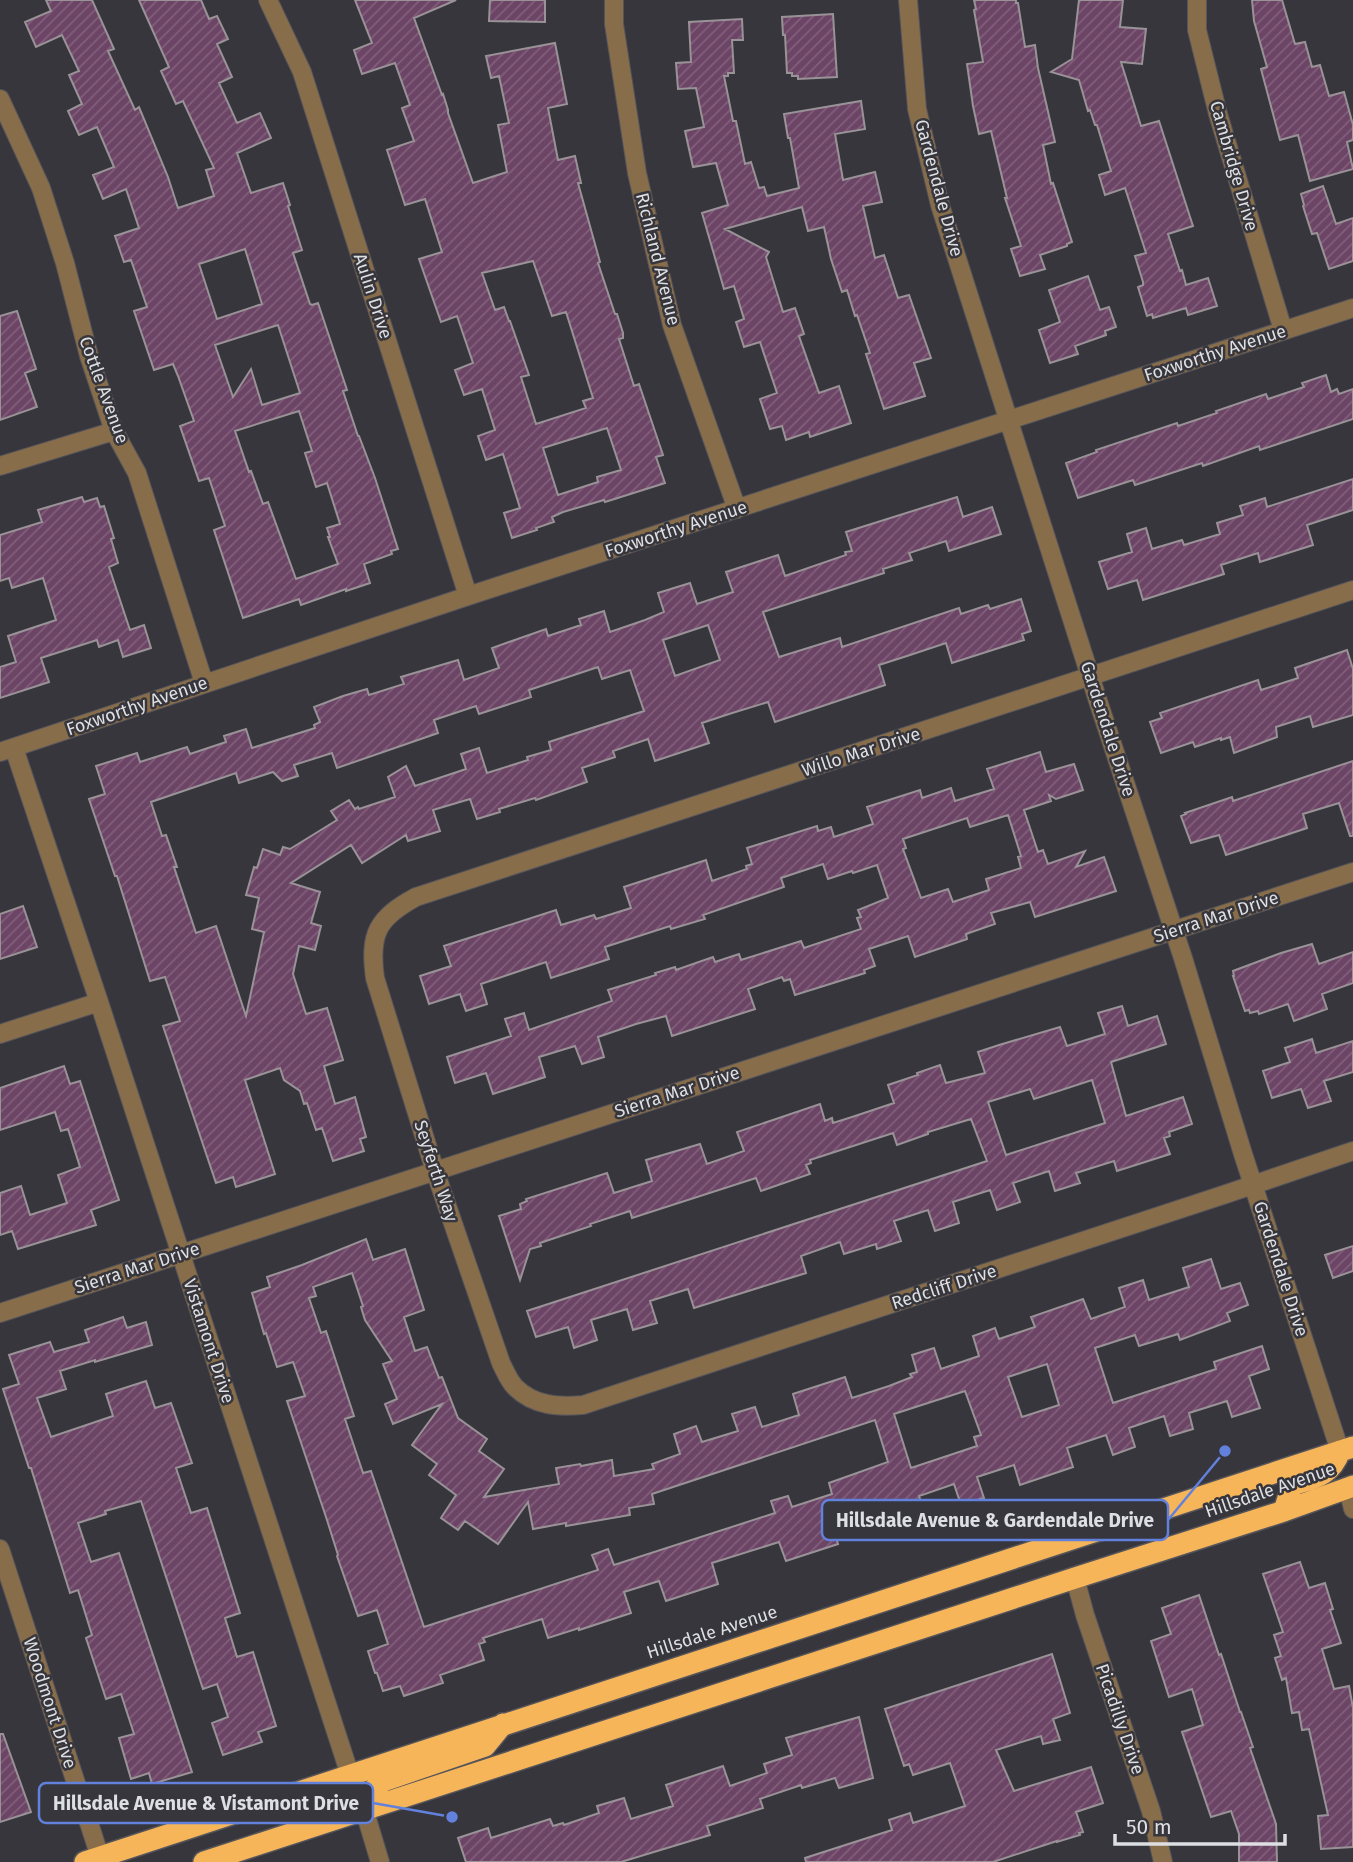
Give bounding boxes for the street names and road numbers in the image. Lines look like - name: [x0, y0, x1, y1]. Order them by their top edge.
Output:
- street label: Cambridge Drive: [1205, 98, 1263, 234]
- street label: Gardendale Drive: [910, 117, 968, 259]
- street label: Richland Avenue: [631, 190, 685, 328]
- street label: Aulin Drive: [349, 250, 397, 342]
- street label: Foxworthy Avenue: [1141, 320, 1289, 386]
- street label: Cottle Avenue: [74, 333, 134, 447]
- street label: Foxworthy Avenue: [602, 496, 750, 562]
- street label: Gardendale Drive: [1076, 659, 1140, 799]
- street label: Foxworthy Avenue: [63, 672, 211, 740]
- street label: Willo Mar Drive: [799, 722, 923, 782]
- street label: Sierra Mar Drive: [1151, 886, 1281, 948]
- street label: Sierra Mar Drive: [612, 1061, 742, 1123]
- street label: Seyferth Way: [409, 1117, 463, 1225]
- street label: Gardendale Drive: [1249, 1199, 1313, 1339]
- street label: Sierra Mar Drive: [72, 1237, 202, 1299]
- street label: Redcliff Drive: [889, 1260, 999, 1314]
- street label: Vistamont Drive: [179, 1276, 239, 1406]
- street label: Hillsdale Avenue: [1202, 1457, 1338, 1523]
- street label: Hillsdale Avenue: [644, 1601, 780, 1663]
- street label: Woodmont Drive: [18, 1635, 82, 1771]
- street label: Picadilly Drive: [1091, 1661, 1149, 1777]

